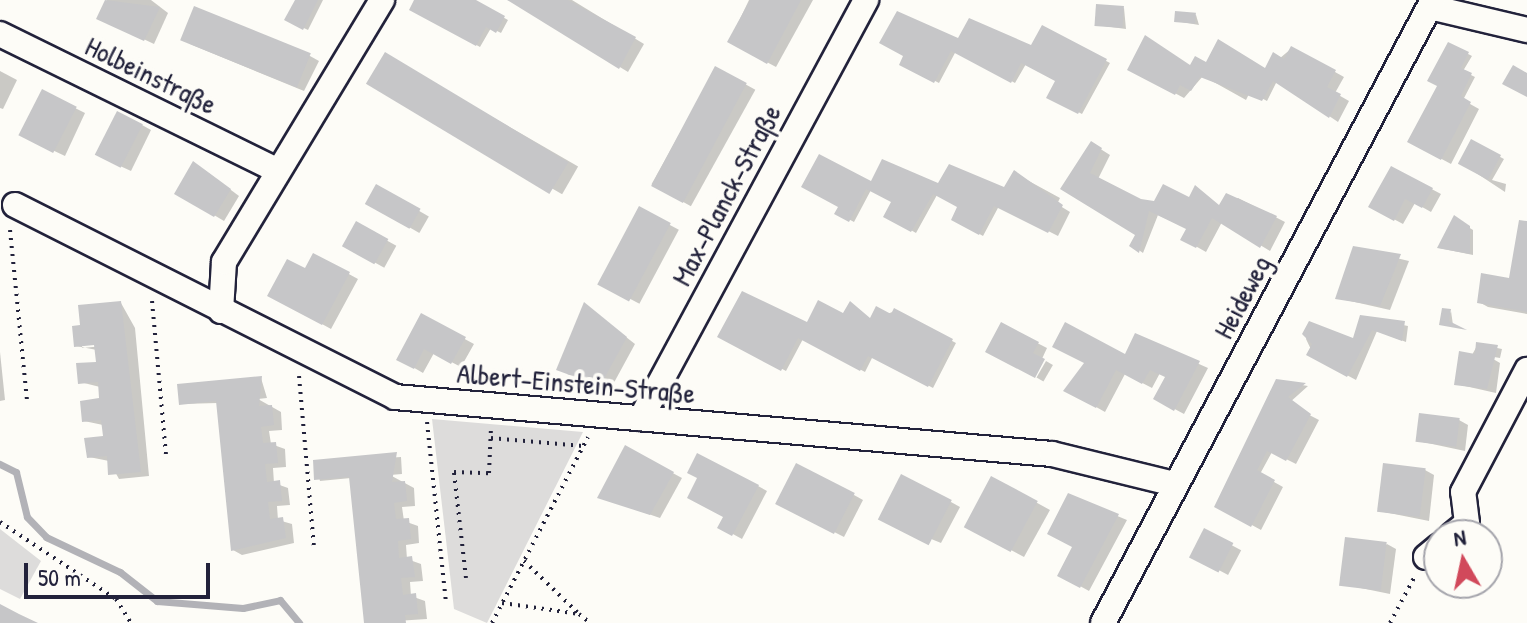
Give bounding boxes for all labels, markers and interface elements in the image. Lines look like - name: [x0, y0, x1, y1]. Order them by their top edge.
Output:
- street label: Holbeinstraße: [80, 29, 222, 121]
- street label: Max-Planck-Straße: [664, 99, 788, 291]
- street label: Heideweg: [1206, 250, 1278, 344]
- street label: Albert-Einstein-Straße: [456, 356, 696, 410]
- north arrow: [1423, 519, 1503, 599]
- text: N: [1451, 522, 1468, 553]
- scale bar: [28, 547, 214, 597]
- text: 50 m: [38, 561, 81, 593]

